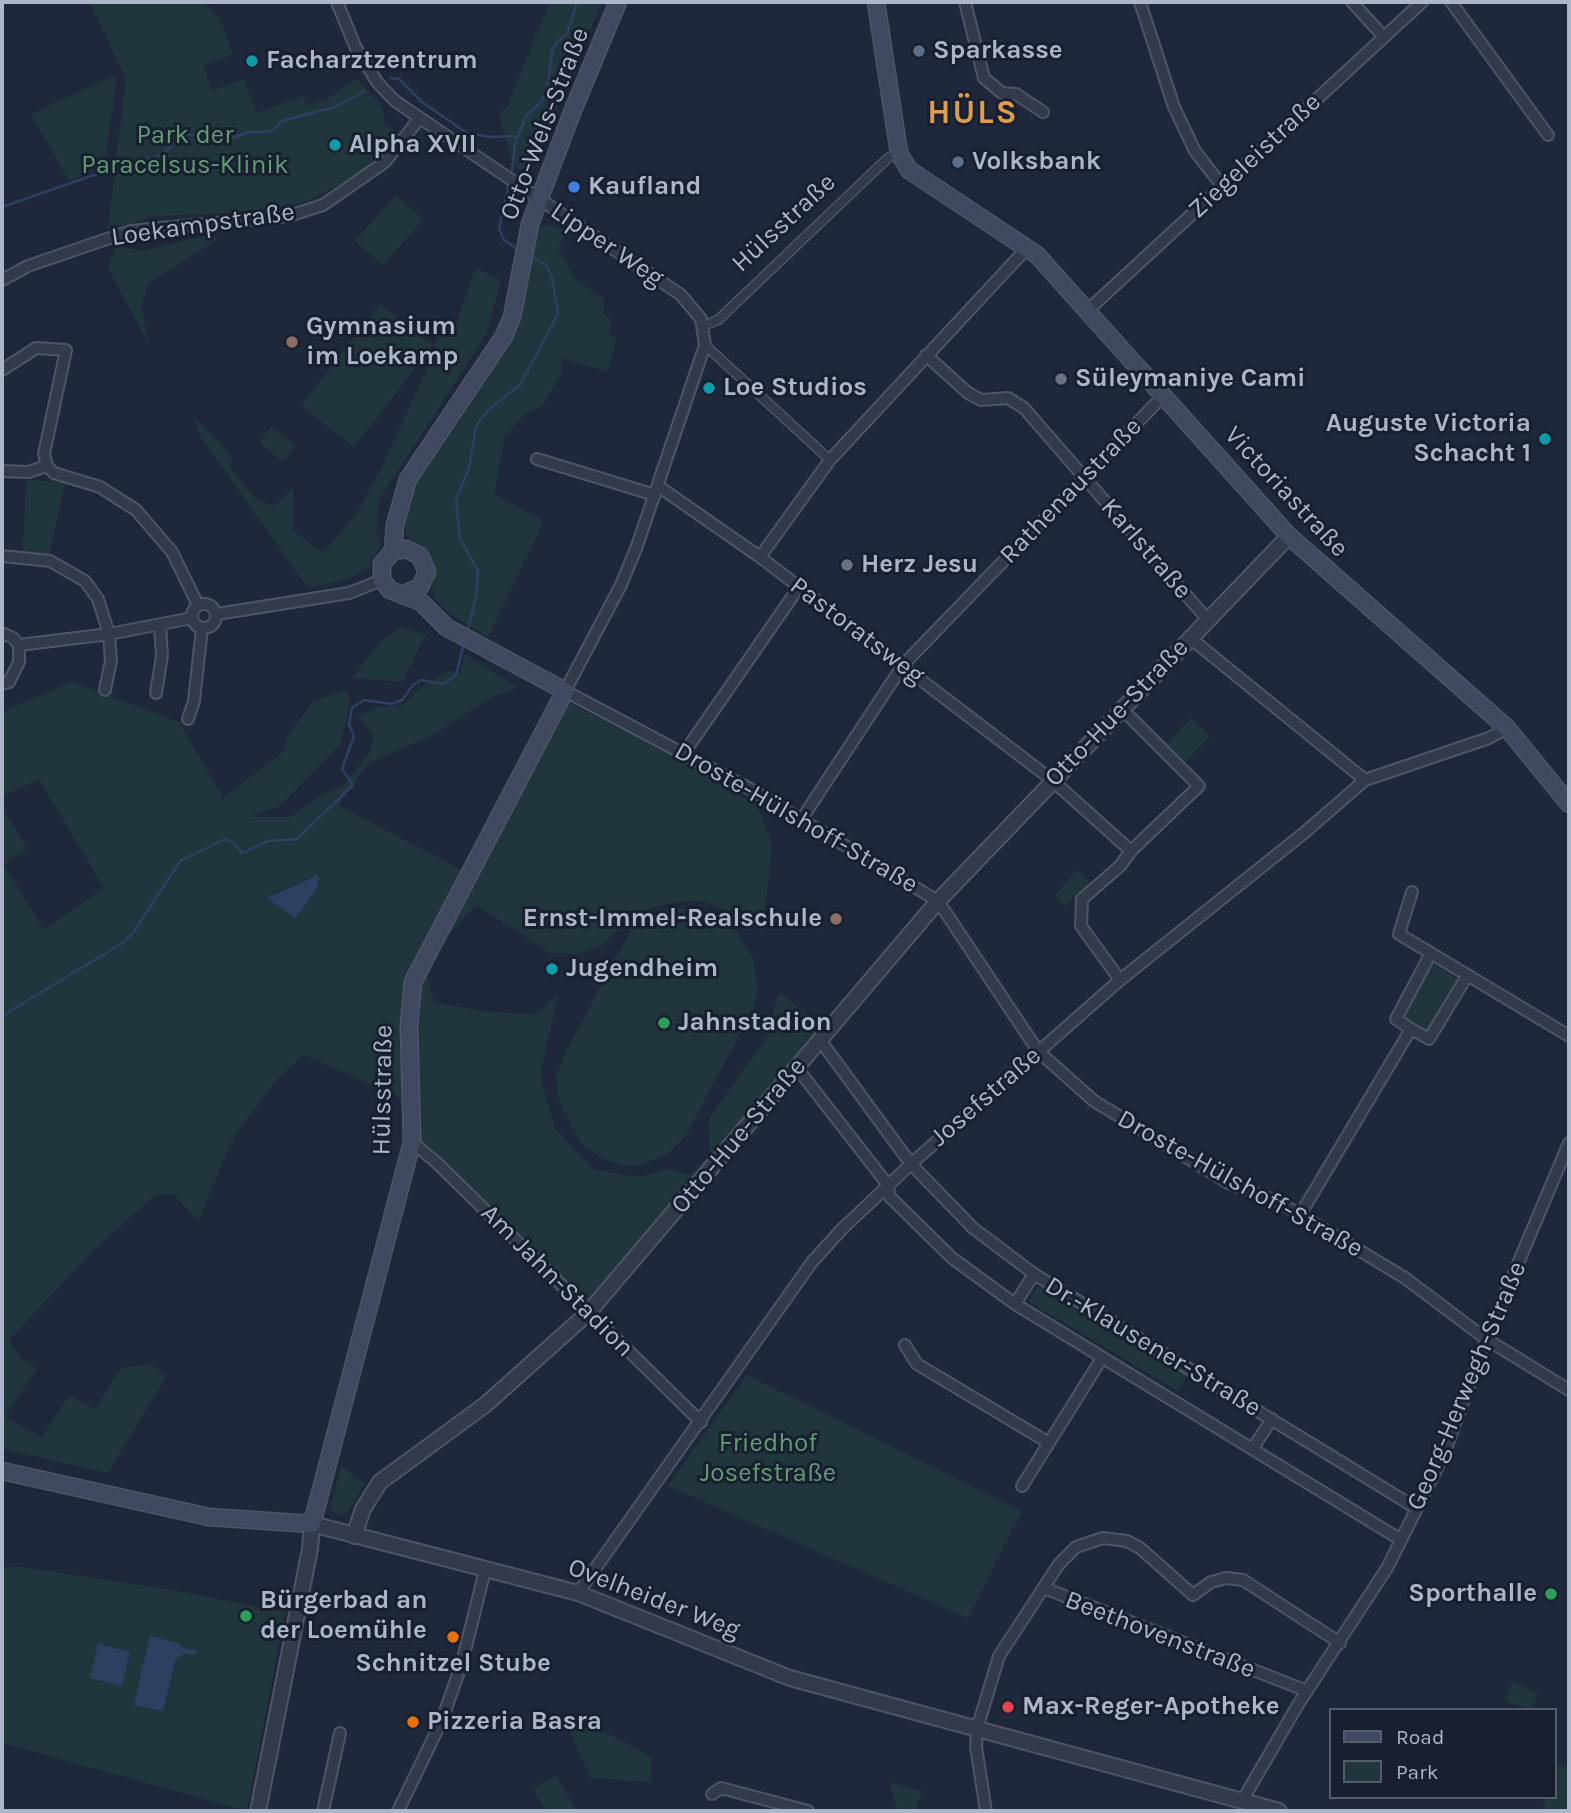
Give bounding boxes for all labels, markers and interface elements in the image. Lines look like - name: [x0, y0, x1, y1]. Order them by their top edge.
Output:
- street label: Otto-Wels-Straße: [494, 23, 596, 225]
- place label: Sparkasse: [933, 35, 1063, 67]
- marker: Sparkasse: [911, 43, 927, 59]
- place label: Facharztzentrum: [266, 45, 478, 77]
- marker: Facharztzentrum: [244, 53, 260, 69]
- street label: Ziegeleistraße: [1182, 87, 1328, 225]
- district label: HÜLS: [928, 94, 1018, 134]
- park label: Park der Paracelsus-Klinik: [81, 120, 289, 182]
- place label: Alpha XVII: [349, 129, 476, 161]
- marker: Alpha XVII: [327, 137, 343, 153]
- place label: Volksbank: [972, 146, 1101, 178]
- marker: Volksbank: [950, 154, 966, 170]
- street label: Hülsstraße: [726, 167, 842, 279]
- place label: Kaufland: [588, 171, 701, 203]
- marker: Kaufland: [566, 179, 582, 195]
- street label: Lipper Weg: [545, 196, 669, 294]
- street label: Loekampstraße: [109, 197, 297, 253]
- place label: Gymnasium im Loekamp: [306, 311, 458, 372]
- marker: Gymnasium im Loekamp: [284, 334, 300, 350]
- place label: Süleymaniye Cami: [1075, 363, 1306, 395]
- marker: Süleymaniye Cami: [1053, 371, 1069, 387]
- place label: Loe Studios: [723, 372, 867, 404]
- marker: Loe Studios: [701, 380, 717, 396]
- place label: Auguste Victoria Schacht 1: [1326, 408, 1531, 470]
- street label: Rathenaustraße: [993, 411, 1149, 571]
- street label: Victoriastraße: [1217, 420, 1355, 564]
- marker: Auguste Victoria Schacht 1: [1537, 431, 1553, 447]
- street label: Karlstraße: [1094, 492, 1198, 606]
- place label: Herz Jesu: [861, 549, 978, 581]
- marker: Herz Jesu: [839, 557, 855, 573]
- street label: Pastoratsweg: [784, 570, 930, 692]
- street label: Otto-Hue-Straße: [1039, 633, 1195, 793]
- street label: Droste-Hülshoff-Straße: [669, 736, 923, 900]
- place label: Ernst-Immel-Realschule: [523, 903, 822, 935]
- marker: Ernst-Immel-Realschule: [828, 911, 844, 927]
- place label: Jugendheim: [566, 953, 718, 985]
- marker: Jugendheim: [544, 961, 560, 977]
- place label: Jahnstadion: [678, 1007, 832, 1039]
- marker: Jahnstadion: [656, 1015, 672, 1031]
- street label: Hülsstraße: [366, 1024, 400, 1156]
- street label: Josefstraße: [924, 1040, 1048, 1154]
- street label: Otto-Hue-Straße: [665, 1052, 813, 1220]
- street label: Droste-Hülshoff-Straße: [1112, 1103, 1368, 1265]
- street label: Am Jahn-Stadion: [474, 1198, 640, 1364]
- street label: Georg-Herwegh-Straße: [1400, 1257, 1534, 1515]
- street label: Dr.-Klausener-Straße: [1039, 1270, 1267, 1424]
- park label: Friedhof Josefstraße: [700, 1428, 836, 1490]
- street label: Ovelheider Weg: [563, 1552, 745, 1646]
- place label: Sporthalle: [1408, 1578, 1537, 1610]
- street label: Beethovenstraße: [1061, 1584, 1259, 1686]
- place label: Bürgerbad an der Loemühle: [260, 1585, 427, 1646]
- marker: Sporthalle: [1543, 1586, 1559, 1602]
- marker: Bürgerbad an der Loemühle: [238, 1608, 254, 1624]
- marker: Schnitzel Stube: [445, 1629, 461, 1645]
- place label: Schnitzel Stube: [355, 1648, 551, 1680]
- place label: Max-Reger-Apotheke: [1022, 1691, 1280, 1723]
- marker: Max-Reger-Apotheke: [1000, 1699, 1016, 1715]
- place label: Pizzeria Basra: [427, 1706, 602, 1738]
- legend: [1330, 1708, 1557, 1799]
- marker: Pizzeria Basra: [405, 1714, 421, 1730]
- text: Road: [1396, 1725, 1444, 1749]
- text: Park: [1396, 1760, 1439, 1784]

